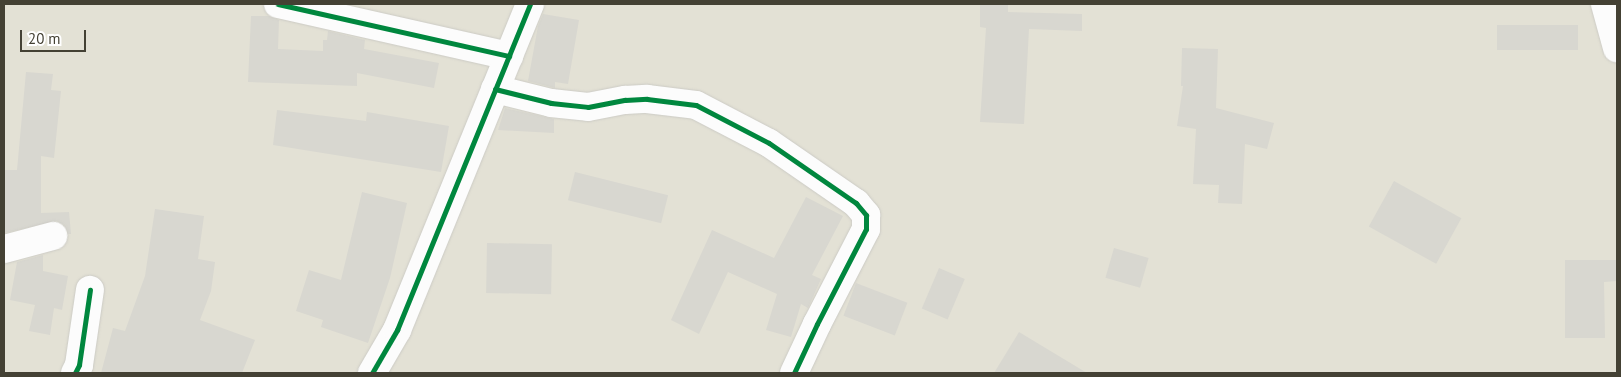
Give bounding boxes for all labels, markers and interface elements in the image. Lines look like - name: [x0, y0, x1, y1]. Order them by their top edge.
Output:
- scale bar: [22, 20, 89, 52]
- text: 20 m: [28, 29, 61, 48]

